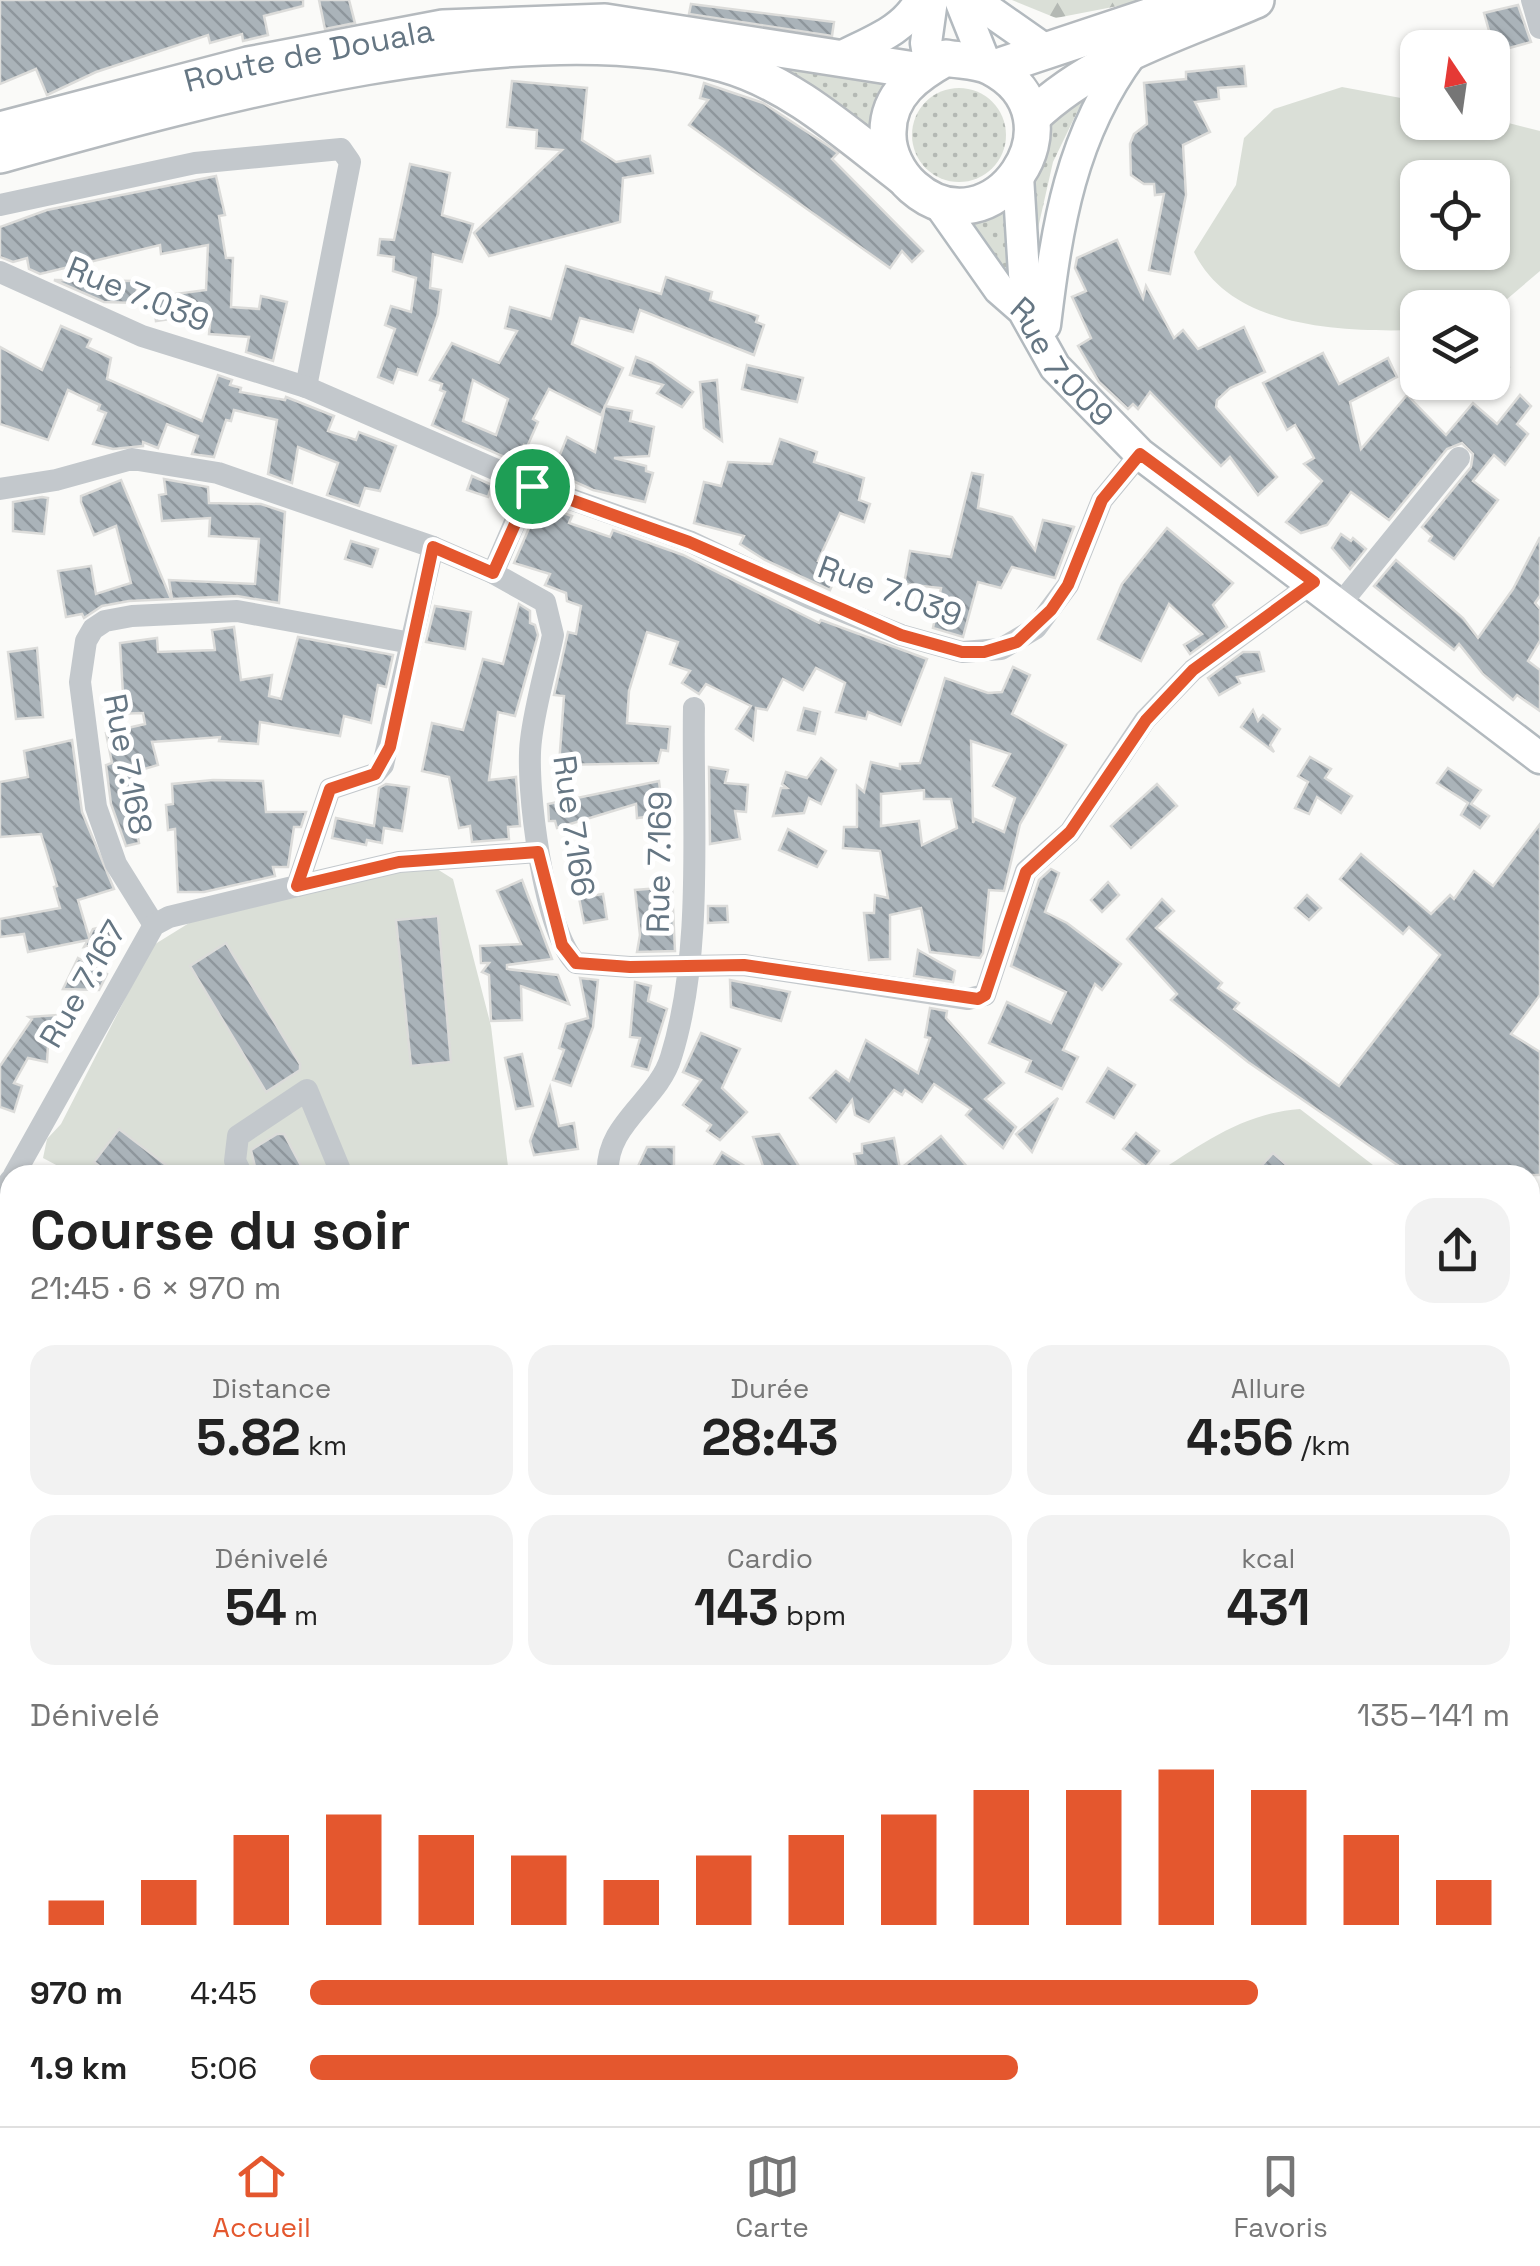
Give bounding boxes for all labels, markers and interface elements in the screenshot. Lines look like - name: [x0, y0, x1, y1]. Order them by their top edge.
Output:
- street label: Route de Douala: [180, 10, 437, 101]
- north arrow: [1400, 30, 1510, 140]
- map controls: [1400, 30, 1510, 400]
- button: locate: [1400, 160, 1510, 270]
- street label: Rue 7.039: [61, 247, 215, 341]
- street label: Rue 7.009: [1002, 288, 1122, 435]
- button: layers: [1400, 290, 1510, 400]
- pin: [490, 444, 575, 529]
- icon: arrive: [505, 459, 560, 514]
- street label: Rue 7.039: [813, 547, 967, 635]
- street label: Rue 7.168: [95, 690, 161, 838]
- street label: Rue 7.166: [544, 753, 604, 899]
- street label: Rue 7.169: [638, 791, 680, 933]
- street label: Rue 7.167: [31, 913, 135, 1055]
- text: Course du soir: [30, 1195, 410, 1265]
- button: share: [1405, 1198, 1510, 1303]
- text: 21:45 · 6 × 970 m: [30, 1268, 281, 1308]
- text: Distance: [212, 1370, 331, 1406]
- text: Durée: [731, 1370, 809, 1406]
- text: Allure: [1231, 1370, 1306, 1406]
- text: 5.82: [196, 1406, 301, 1470]
- text: 28:43: [702, 1406, 838, 1470]
- text: 4:56: [1186, 1406, 1294, 1470]
- text: km: [301, 1427, 347, 1463]
- text: /km: [1294, 1427, 1350, 1463]
- text: Dénivelé: [215, 1540, 329, 1576]
- text: Cardio: [727, 1540, 813, 1576]
- text: kcal: [1241, 1540, 1295, 1576]
- text: 54: [225, 1576, 287, 1640]
- text: 143: [694, 1576, 779, 1640]
- text: 431: [1226, 1576, 1310, 1640]
- text: m: [287, 1597, 318, 1633]
- text: bpm: [779, 1597, 846, 1633]
- text: Dénivelé: [30, 1695, 160, 1735]
- text: 135–141 m: [1357, 1695, 1510, 1735]
- text: 970 m: [30, 1973, 123, 2013]
- text: 4:45: [190, 1973, 257, 2013]
- text: 1.9 km: [30, 2048, 127, 2088]
- text: 5:06: [190, 2048, 257, 2088]
- tab: Accueil: [212, 2149, 311, 2245]
- tab: Carte: [735, 2149, 809, 2245]
- tab: Favoris: [1233, 2149, 1328, 2245]

